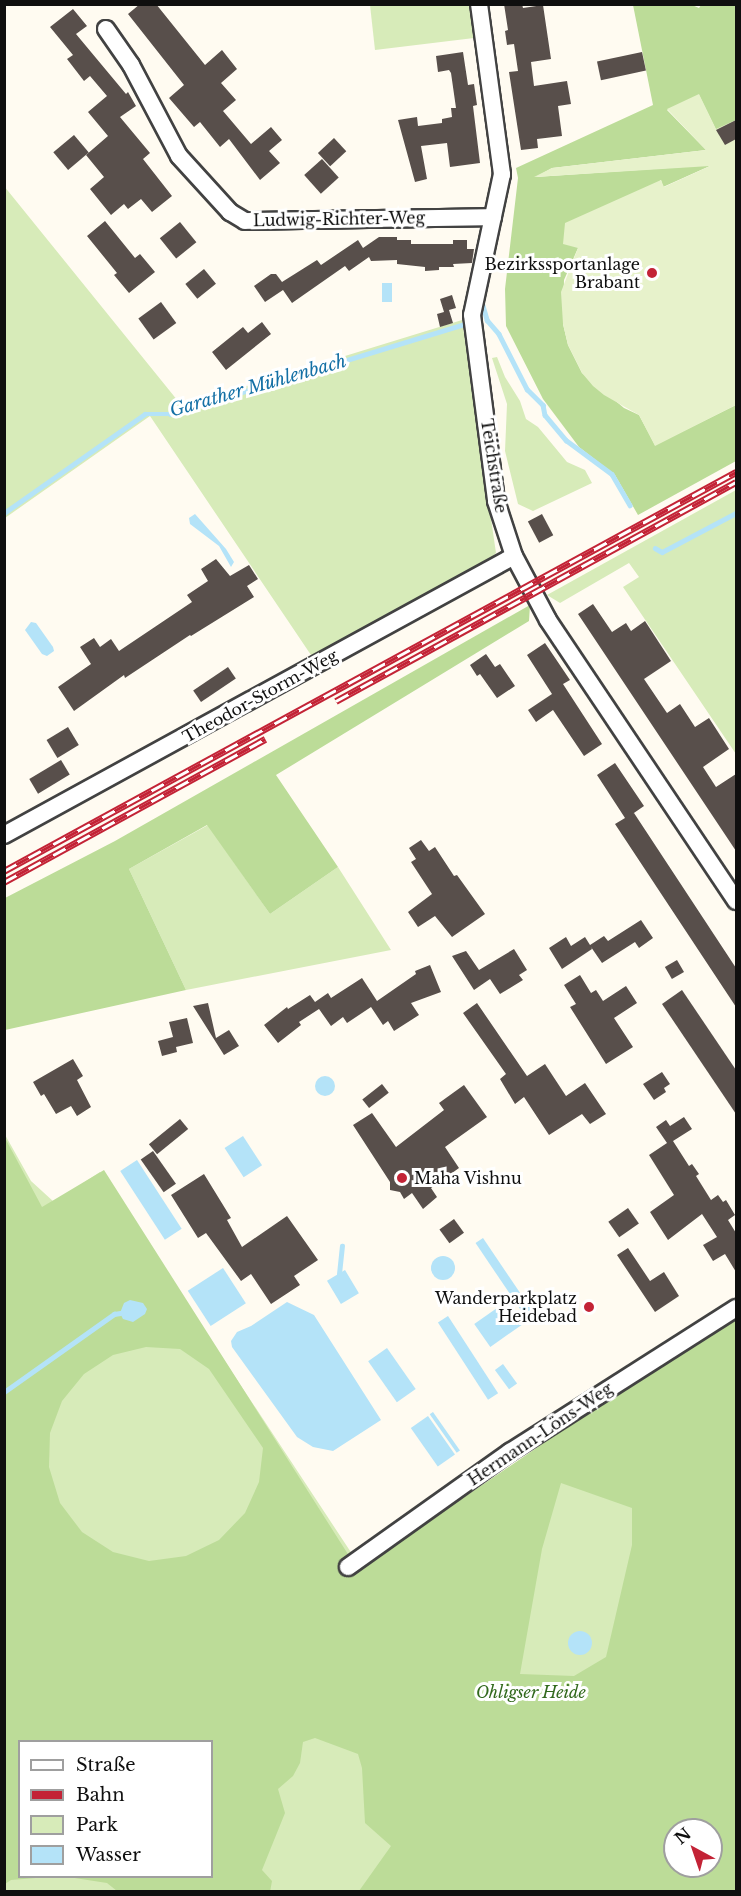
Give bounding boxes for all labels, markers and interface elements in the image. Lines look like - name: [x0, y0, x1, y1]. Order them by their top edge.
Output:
- street label: Ludwig-Richter-Weg: [253, 208, 425, 230]
- place label: Bezirkssportanlage Brabant: [485, 254, 640, 292]
- marker: Bezirkssportanlage Brabant: [645, 266, 659, 280]
- water label: Garather Mühlenbach: [167, 350, 349, 422]
- street label: Teichstraße: [477, 417, 511, 515]
- street label: Theodor-Storm-Weg: [179, 645, 341, 747]
- place label: Maha Vishnu: [414, 1168, 523, 1188]
- marker: Maha Vishnu: [395, 1171, 409, 1185]
- place label: Wanderparkplatz Heidebad: [435, 1288, 577, 1326]
- marker: Wanderparkplatz Heidebad: [582, 1300, 596, 1314]
- street label: Hermann-Löns-Weg: [464, 1379, 616, 1489]
- park label: Ohligser Heide: [476, 1682, 586, 1702]
- legend: [18, 1740, 213, 1878]
- text: Straße: [76, 1754, 136, 1776]
- text: Bahn: [76, 1784, 125, 1806]
- text: Park: [76, 1814, 118, 1836]
- north arrow: [663, 1818, 723, 1878]
- text: N: [671, 1823, 695, 1848]
- text: Wasser: [76, 1844, 141, 1866]

